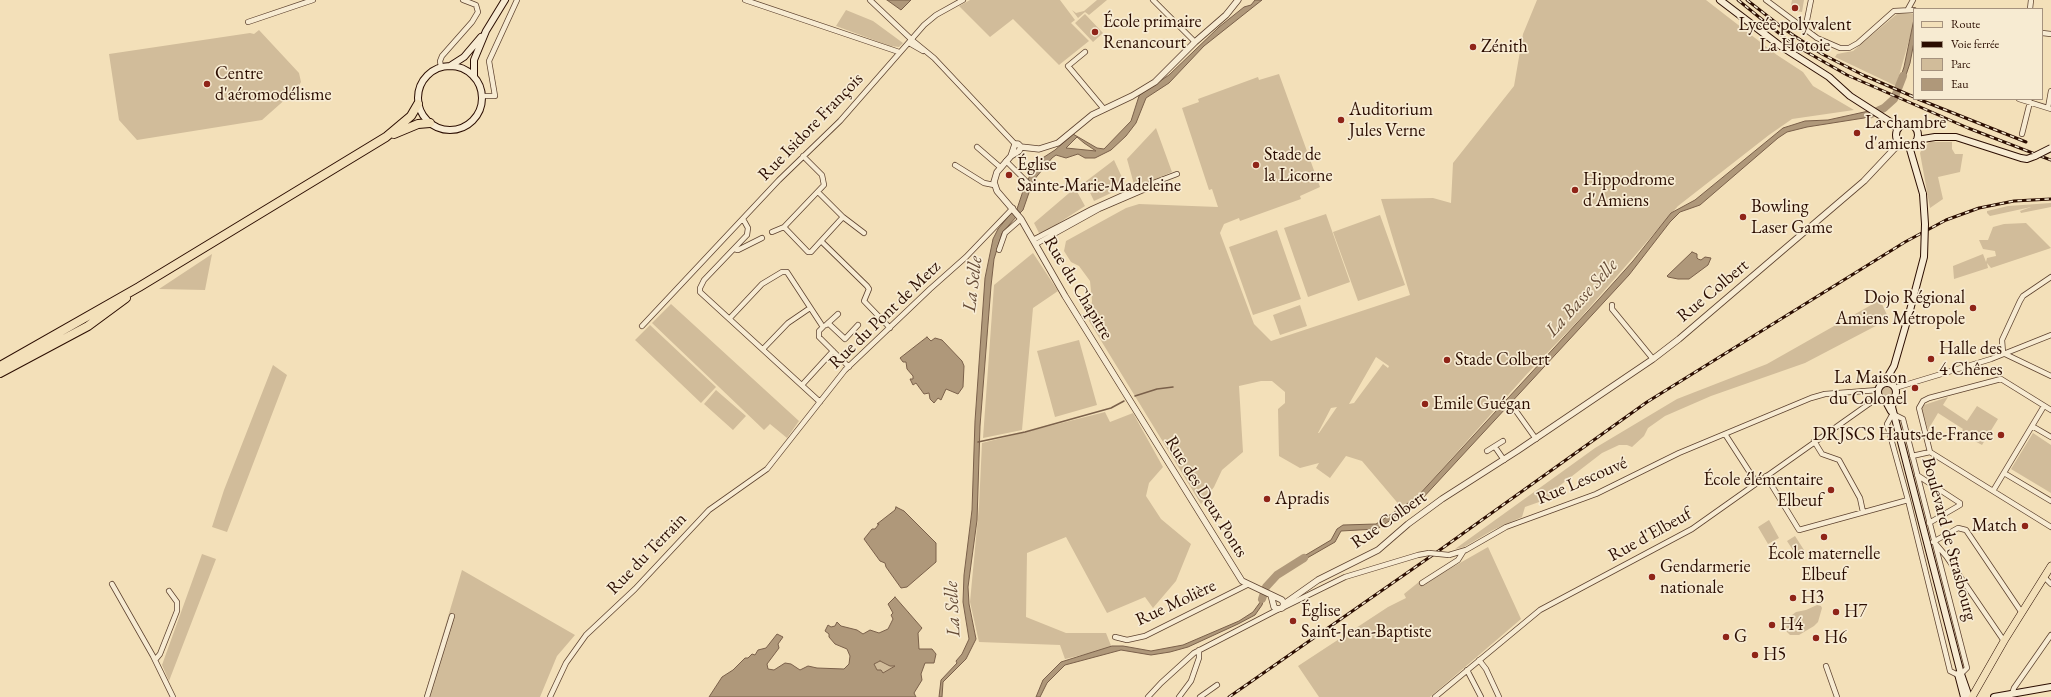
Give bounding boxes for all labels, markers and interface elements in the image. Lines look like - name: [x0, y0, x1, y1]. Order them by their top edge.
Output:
- marker: Lycée polyvalent La Hotoie: [1790, 3, 1800, 13]
- legend: [1913, 8, 2043, 100]
- place label: École primaire Renancourt: [1103, 11, 1202, 54]
- place label: Lycée polyvalent La Hotoie: [1739, 14, 1851, 56]
- text: Route: [1951, 16, 1980, 32]
- marker: École primaire Renancourt: [1090, 27, 1100, 37]
- place label: Zénith: [1481, 36, 1528, 58]
- text: Voie ferrée: [1951, 36, 1999, 52]
- marker: Zénith: [1468, 42, 1478, 52]
- text: Parc: [1951, 56, 1971, 72]
- place label: Centre d'aéromodélisme: [215, 63, 331, 106]
- street label: Rue Isidore François: [754, 68, 868, 186]
- text: Eau: [1951, 76, 1969, 92]
- marker: Centre d'aéromodélisme: [202, 79, 212, 89]
- place label: Auditorium Jules Verne: [1349, 99, 1433, 142]
- place label: La chambre d'amiens: [1865, 112, 1946, 154]
- marker: Auditorium Jules Verne: [1336, 115, 1346, 125]
- marker: La chambre d'amiens: [1852, 128, 1862, 138]
- place label: Stade de la Licorne: [1264, 144, 1332, 186]
- place label: Église Sainte-Marie-Madeleine: [1017, 154, 1181, 196]
- marker: Stade de la Licorne: [1251, 160, 1261, 170]
- place label: Hippodrome d'Amiens: [1583, 169, 1675, 212]
- marker: Église Sainte-Marie-Madeleine: [1004, 170, 1014, 180]
- marker: Hippodrome d'Amiens: [1570, 185, 1580, 195]
- place label: Bowling Laser Game: [1751, 196, 1832, 238]
- marker: Bowling Laser Game: [1738, 212, 1748, 222]
- street label: Rue du Chapitre: [1039, 232, 1117, 344]
- water label: La Basse Selle: [1541, 254, 1623, 342]
- water label: La Selle: [958, 255, 988, 313]
- street label: Rue Colbert: [1673, 255, 1753, 327]
- street label: Rue du Pont de Metz: [825, 256, 945, 374]
- place label: Dojo Régional Amiens Métropole: [1835, 287, 1965, 330]
- marker: Dojo Régional Amiens Métropole: [1968, 303, 1978, 313]
- place label: Halle des 4 Chênes: [1939, 338, 2003, 380]
- place label: Stade Colbert: [1455, 349, 1550, 371]
- marker: Halle des 4 Chênes: [1926, 354, 1936, 364]
- marker: Stade Colbert: [1442, 355, 1452, 365]
- place label: La Maison du Colonel: [1829, 367, 1907, 410]
- marker: La Maison du Colonel: [1910, 383, 1920, 393]
- place label: Emile Guégan: [1433, 393, 1531, 415]
- marker: Emile Guégan: [1420, 399, 1430, 409]
- place label: DRJSCS Hauts-de-France: [1813, 424, 1993, 446]
- marker: DRJSCS Hauts-de-France: [1996, 430, 2006, 440]
- street label: Rue des Deux Ponts: [1160, 432, 1252, 562]
- street label: Rue Lescouvé: [1534, 452, 1630, 510]
- street label: Boulevard de Strasbourg: [1917, 455, 1981, 623]
- place label: École élémentaire Elbeuf: [1704, 469, 1823, 512]
- marker: École élémentaire Elbeuf: [1826, 485, 1836, 495]
- street label: Rue Colbert: [1347, 486, 1431, 554]
- place label: Apradis: [1275, 488, 1329, 510]
- marker: Apradis: [1262, 494, 1272, 504]
- street label: Rue d'Elbeuf: [1605, 503, 1695, 567]
- street label: Rue du Terrain: [603, 509, 691, 599]
- place label: Match: [1972, 515, 2017, 537]
- marker: Match: [2020, 521, 2030, 531]
- marker: École maternelle Elbeuf: [1819, 532, 1829, 542]
- place label: École maternelle Elbeuf: [1768, 543, 1880, 586]
- place label: Gendarmerie nationale: [1660, 556, 1750, 598]
- marker: Gendarmerie nationale: [1647, 572, 1657, 582]
- street label: Rue Molière: [1132, 575, 1220, 631]
- water label: La Selle: [940, 580, 966, 638]
- place label: H3: [1801, 587, 1824, 609]
- marker: H3: [1788, 593, 1798, 603]
- place label: Église Saint-Jean-Baptiste: [1301, 600, 1431, 642]
- place label: H7: [1844, 601, 1867, 623]
- marker: H7: [1831, 607, 1841, 617]
- place label: H4: [1780, 614, 1803, 636]
- marker: Église Saint-Jean-Baptiste: [1288, 616, 1298, 626]
- marker: H4: [1767, 620, 1777, 630]
- place label: G: [1734, 626, 1747, 648]
- place label: H6: [1824, 627, 1847, 649]
- marker: G: [1721, 632, 1731, 642]
- marker: H6: [1811, 633, 1821, 643]
- place label: H5: [1763, 644, 1786, 666]
- marker: H5: [1750, 650, 1760, 660]

